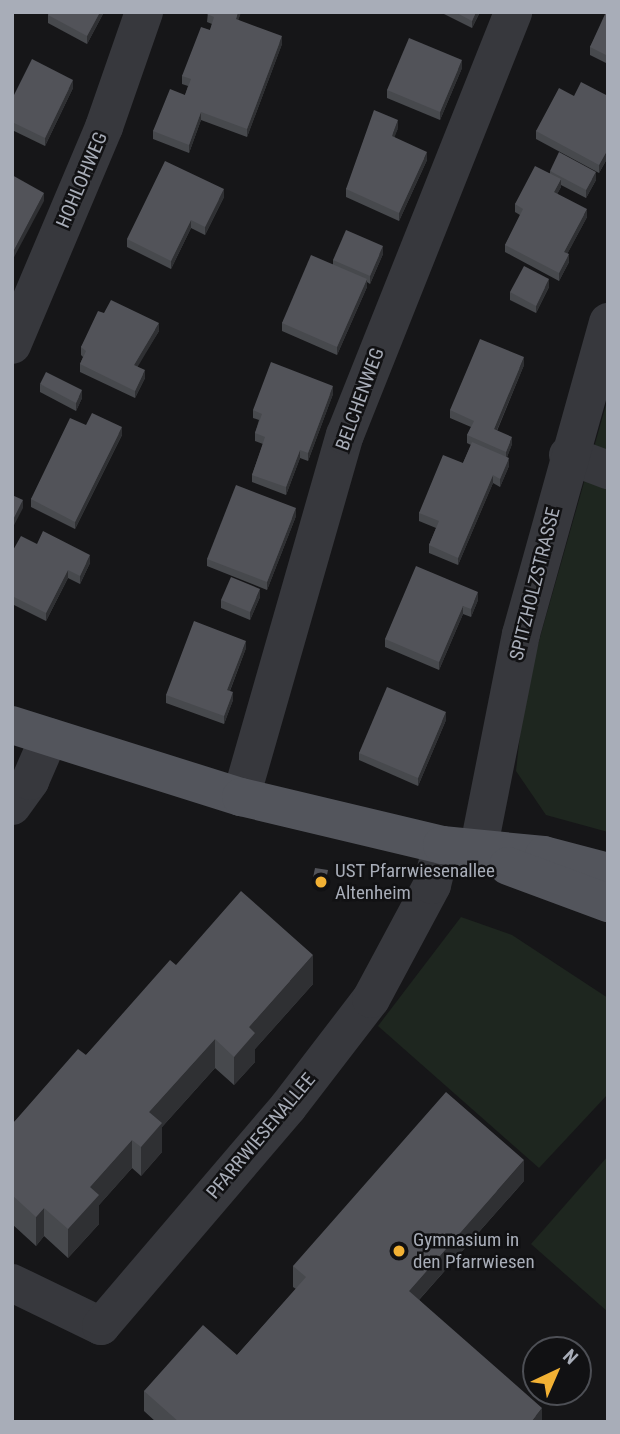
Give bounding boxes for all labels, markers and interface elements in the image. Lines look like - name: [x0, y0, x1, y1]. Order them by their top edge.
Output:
- street label: HOHLOHWEG: [52, 129, 112, 231]
- street label: BELCHENWEG: [331, 345, 389, 453]
- street label: SPITZHOLZSTRASSE: [505, 505, 565, 663]
- place label: UST Pfarrwiesenallee Altenheim: [335, 860, 495, 904]
- marker: UST Pfarrwiesenallee Altenheim: [313, 874, 329, 890]
- street label: PFARRWIESENALLEE: [202, 1069, 320, 1203]
- place label: Gymnasium in den Pfarrwiesen: [413, 1229, 535, 1273]
- marker: Gymnasium in den Pfarrwiesen: [391, 1243, 407, 1259]
- north arrow: [522, 1336, 592, 1406]
- text: N: [558, 1345, 583, 1369]

